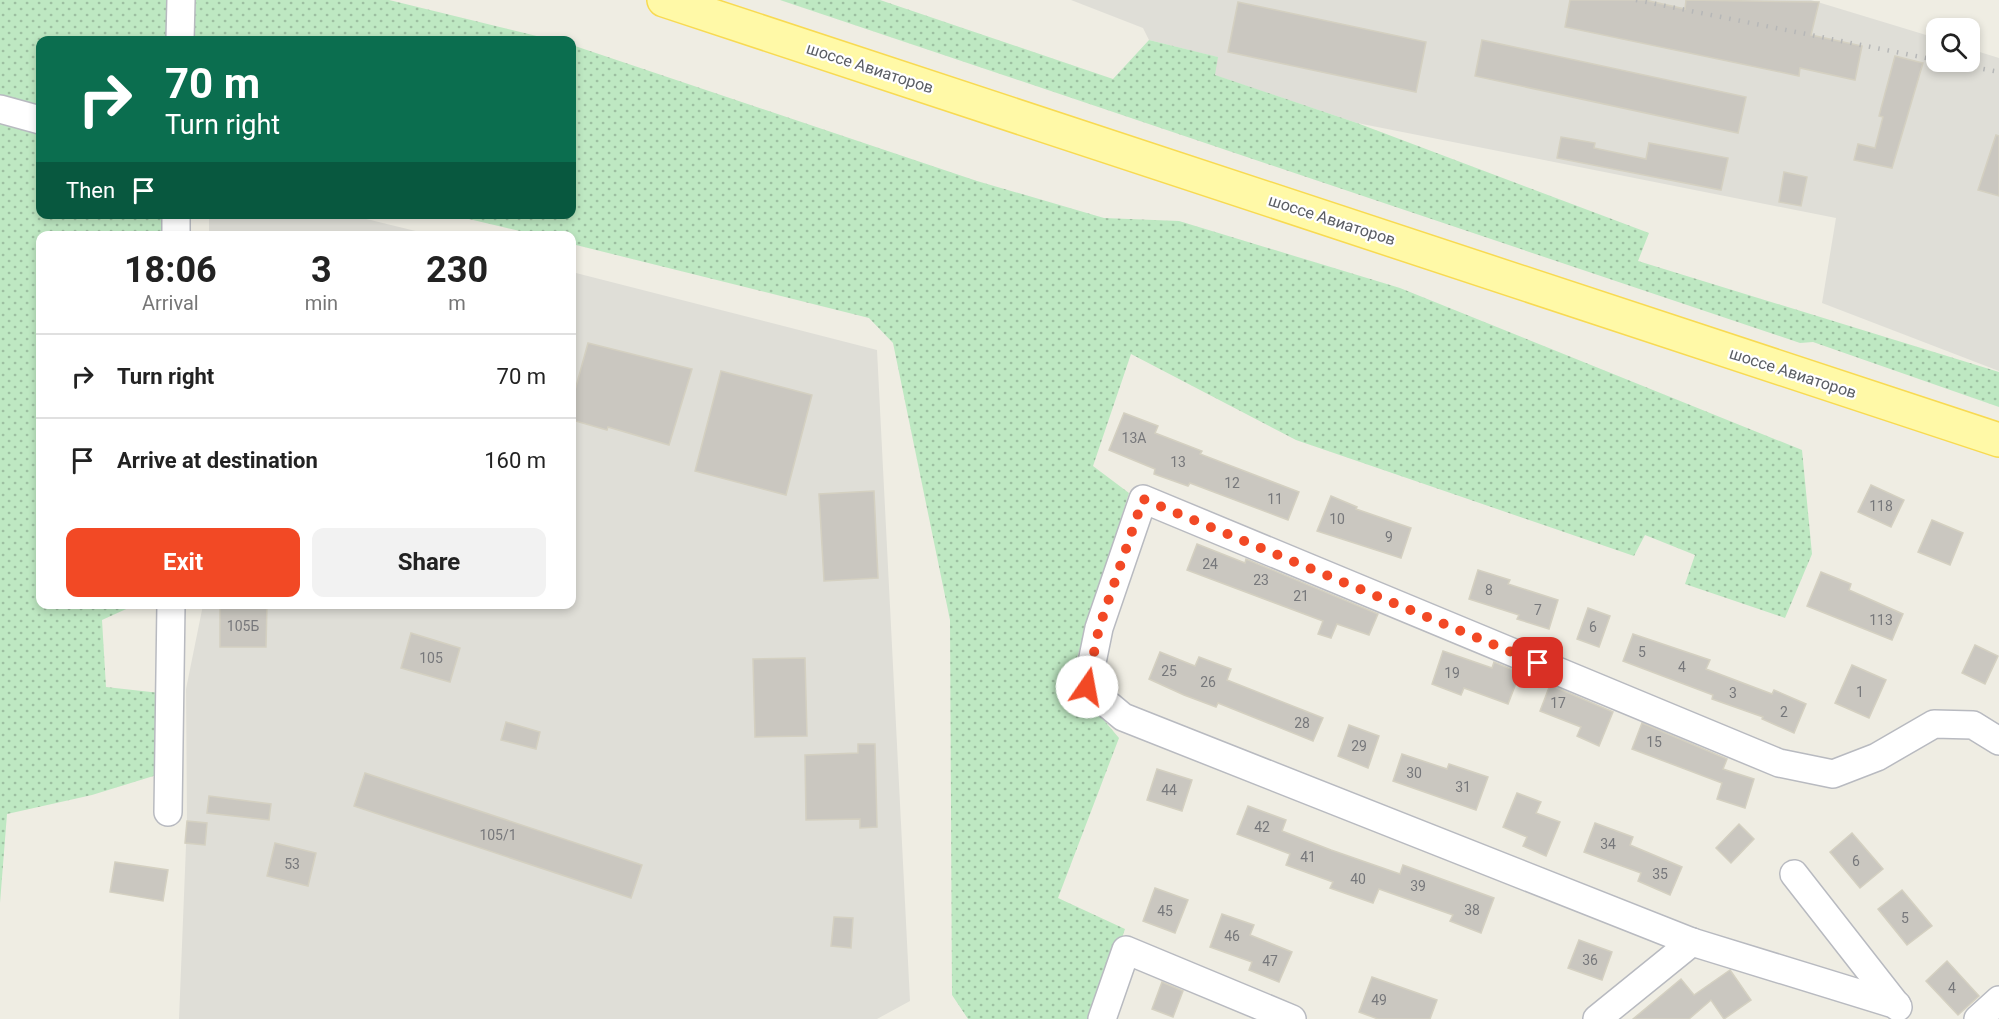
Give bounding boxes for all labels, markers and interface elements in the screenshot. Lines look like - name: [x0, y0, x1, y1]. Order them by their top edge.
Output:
- map controls: [1926, 18, 1980, 72]
- button: search: [1926, 18, 1980, 72]
- street label: шоссе Авиаторов: [804, 39, 936, 97]
- text: 70 m: [165, 59, 260, 108]
- icon: right: [66, 60, 144, 138]
- text: Turn right: [165, 109, 280, 141]
- icon: arrive: [127, 174, 160, 207]
- text: Then: [66, 178, 115, 203]
- street label: шоссе Авиаторов: [1266, 191, 1398, 249]
- text: 18:06: [124, 249, 217, 291]
- text: 3: [311, 249, 332, 291]
- text: 230: [426, 249, 488, 291]
- text: Arrival: [142, 291, 199, 315]
- text: min: [305, 291, 338, 315]
- text: m: [448, 291, 466, 315]
- street label: шоссе Авиаторов: [1727, 344, 1859, 402]
- icon: right: [66, 360, 99, 393]
- text: Turn right: [117, 364, 214, 389]
- text: 70 m: [497, 364, 546, 389]
- house number: 13А: [1122, 430, 1146, 446]
- icon: arrive: [66, 444, 99, 477]
- text: Arrive at destination: [117, 448, 318, 473]
- text: 160 m: [484, 448, 546, 473]
- house number: 13: [1170, 454, 1186, 470]
- house number: 12: [1224, 475, 1240, 491]
- house number: 11: [1267, 491, 1283, 507]
- house number: 118: [1869, 498, 1893, 514]
- house number: 10: [1329, 511, 1345, 527]
- button: Exit: [66, 528, 300, 597]
- button: Share: [312, 528, 546, 597]
- house number: 9: [1385, 529, 1393, 545]
- house number: 24: [1202, 556, 1218, 572]
- house number: 23: [1253, 572, 1269, 588]
- house number: 8: [1485, 582, 1493, 598]
- house number: 21: [1293, 588, 1309, 604]
- house number: 7: [1534, 602, 1542, 618]
- house number: 113: [1869, 612, 1893, 628]
- house number: 105Б: [227, 618, 259, 634]
- house number: 6: [1589, 619, 1597, 635]
- pin: [1512, 637, 1563, 688]
- house number: 5: [1638, 644, 1646, 660]
- icon: arrive: [1521, 646, 1554, 679]
- house number: 105: [419, 650, 443, 666]
- position arrow: [1055, 655, 1119, 719]
- house number: 4: [1678, 659, 1686, 675]
- house number: 25: [1161, 663, 1177, 679]
- house number: 19: [1444, 665, 1460, 681]
- house number: 26: [1200, 674, 1216, 690]
- house number: 1: [1856, 684, 1864, 700]
- house number: 3: [1729, 685, 1737, 701]
- house number: 17: [1550, 695, 1566, 711]
- house number: 2: [1780, 704, 1788, 720]
- house number: 28: [1294, 715, 1310, 731]
- house number: 15: [1646, 734, 1662, 750]
- house number: 29: [1351, 738, 1367, 754]
- house number: 30: [1406, 765, 1422, 781]
- house number: 31: [1455, 779, 1471, 795]
- house number: 44: [1161, 782, 1177, 798]
- house number: 42: [1254, 819, 1270, 835]
- house number: 105/1: [479, 827, 517, 843]
- house number: 34: [1600, 836, 1616, 852]
- house number: 41: [1300, 849, 1316, 865]
- house number: 6: [1852, 853, 1860, 869]
- house number: 53: [284, 856, 300, 872]
- house number: 35: [1652, 866, 1668, 882]
- house number: 40: [1350, 871, 1366, 887]
- house number: 39: [1410, 878, 1426, 894]
- house number: 38: [1464, 902, 1480, 918]
- house number: 45: [1157, 903, 1173, 919]
- house number: 5: [1901, 910, 1909, 926]
- house number: 46: [1224, 928, 1240, 944]
- house number: 36: [1582, 952, 1598, 968]
- house number: 47: [1262, 953, 1278, 969]
- house number: 4: [1948, 980, 1956, 996]
- house number: 49: [1371, 992, 1387, 1008]

